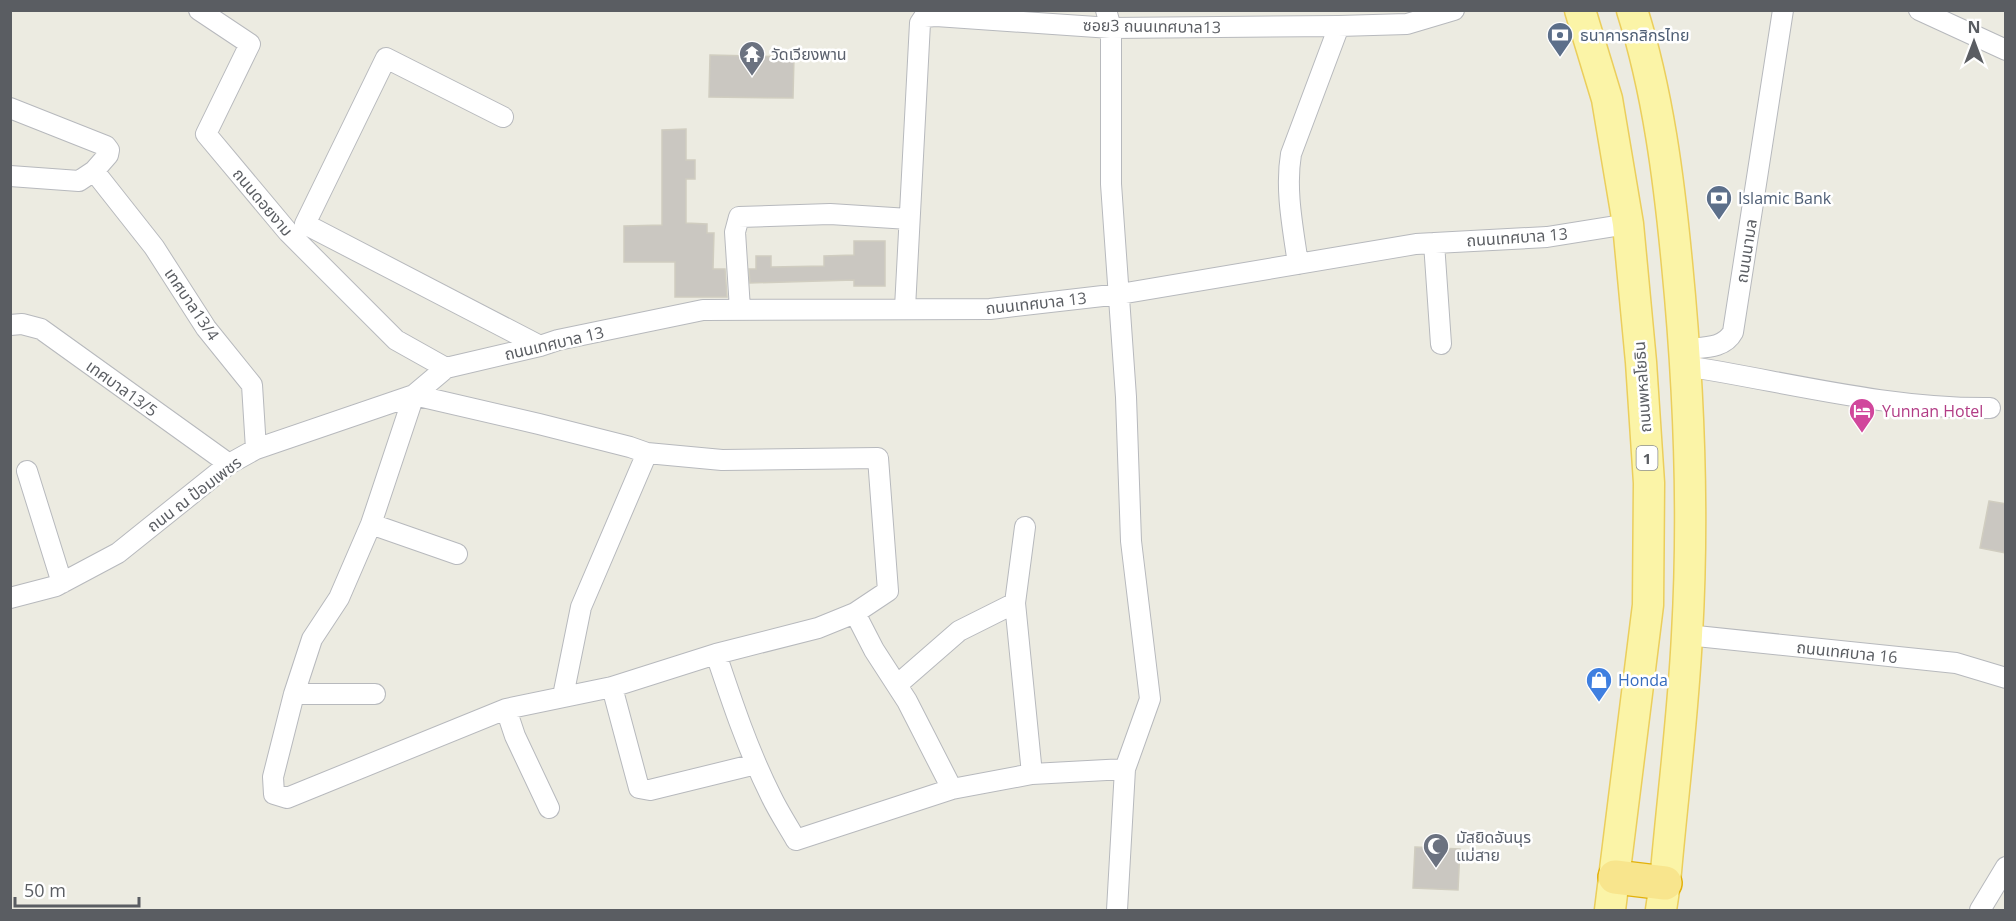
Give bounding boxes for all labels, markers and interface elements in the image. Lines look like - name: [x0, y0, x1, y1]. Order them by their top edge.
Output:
- north arrow: [1944, 12, 2004, 72]
- street label: ซอย3 ถนนเทศบาล13: [1083, 14, 1221, 38]
- text: N: [1967, 16, 1981, 38]
- bank icon: ธนาคารกสิกรไทย: [1545, 20, 1575, 58]
- place label: ธนาคารกสิกรไทย: [1580, 24, 1689, 46]
- temple icon: วัดเวียงพาน: [737, 39, 767, 77]
- place label: วัดเวียงพาน: [771, 43, 847, 65]
- street label: ถนนดอยงาม: [228, 163, 298, 241]
- bank icon: Islamic Bank: [1704, 183, 1734, 221]
- place label: Islamic Bank: [1738, 187, 1832, 209]
- street label: ถนนนามล: [1730, 217, 1762, 285]
- street label: ถนนเทศบาล 13: [1466, 222, 1568, 252]
- street label: เทศบาล13/4: [160, 263, 224, 345]
- street label: ถนนเทศบาล 13: [984, 287, 1088, 319]
- street label: ถนนเทศบาล 13: [502, 321, 606, 365]
- street label: ถนนพหลโยธิน: [1628, 341, 1656, 433]
- street label: เทศบาล13/5: [82, 355, 162, 421]
- hotel icon: Yunnan Hotel: [1847, 396, 1877, 434]
- place label: Yunnan Hotel: [1882, 400, 1983, 422]
- road number: 1: [1636, 446, 1658, 470]
- street label: ถนน ณ ป้อมเพชร: [142, 451, 246, 537]
- street label: ถนนเทศบาล 16: [1795, 636, 1899, 668]
- shop icon: Honda: [1584, 665, 1614, 703]
- place label: Honda: [1618, 669, 1668, 691]
- place label: มัสยิดอันนุร แม่สาย: [1456, 826, 1531, 866]
- mosque icon: มัสยิดอันนุร แม่สาย: [1421, 831, 1451, 869]
- scale bar: [15, 870, 140, 908]
- text: 50 m: [24, 878, 66, 902]

